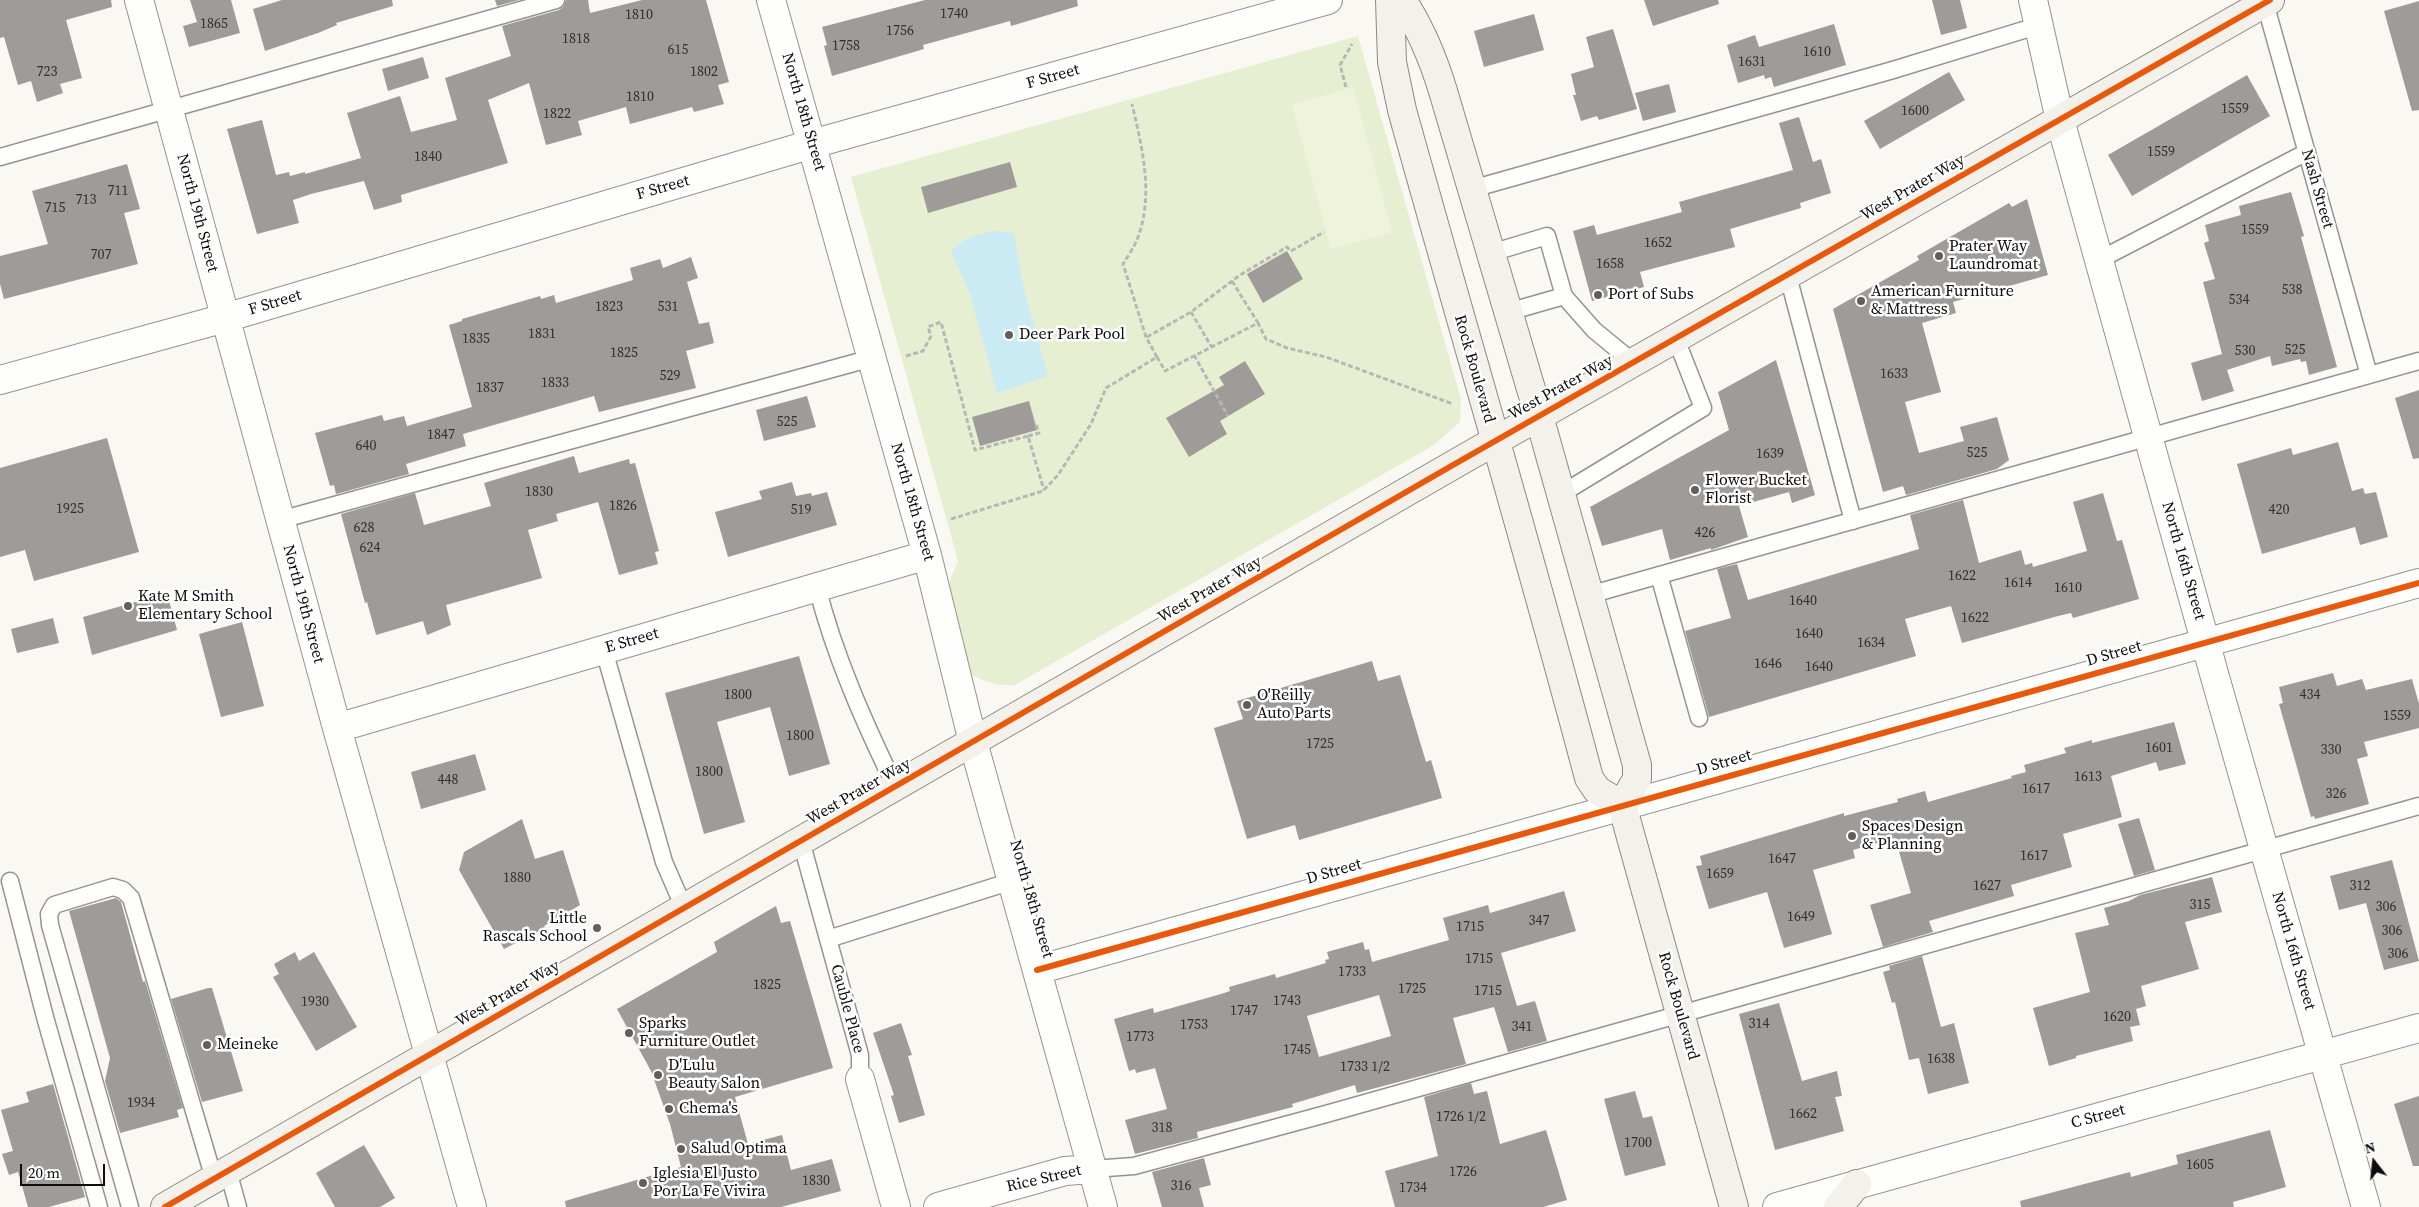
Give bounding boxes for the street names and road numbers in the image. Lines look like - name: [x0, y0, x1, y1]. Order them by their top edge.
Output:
- street label: North 18th Street: [777, 51, 829, 173]
- street label: F Street: [1024, 60, 1082, 94]
- street label: Nash Street: [2297, 147, 2337, 231]
- street label: West Prater Way: [1858, 151, 1968, 225]
- street label: North 19th Street: [172, 152, 222, 274]
- street label: F Street: [634, 171, 692, 205]
- street label: F Street: [246, 286, 304, 320]
- street label: Rock Boulevard: [1449, 313, 1499, 425]
- street label: West Prater Way: [1505, 351, 1617, 425]
- street label: North 18th Street: [886, 441, 938, 563]
- street label: North 16th Street: [2157, 500, 2209, 622]
- street label: North 19th Street: [278, 543, 328, 665]
- street label: West Prater Way: [1155, 553, 1265, 627]
- street label: E Street: [603, 624, 661, 658]
- street label: D Street: [2084, 637, 2144, 671]
- street label: D Street: [1694, 746, 1754, 780]
- street label: West Prater Way: [804, 755, 914, 829]
- street label: North 18th Street: [1005, 838, 1057, 960]
- street label: D Street: [1304, 855, 1364, 889]
- street label: North 16th Street: [2267, 890, 2319, 1012]
- street label: Rock Boulevard: [1653, 950, 1703, 1062]
- street label: West Prater Way: [453, 957, 563, 1031]
- street label: Cauble Place: [826, 962, 868, 1056]
- street label: C Street: [2069, 1101, 2127, 1133]
- street label: Rice Street: [1005, 1161, 1083, 1197]

